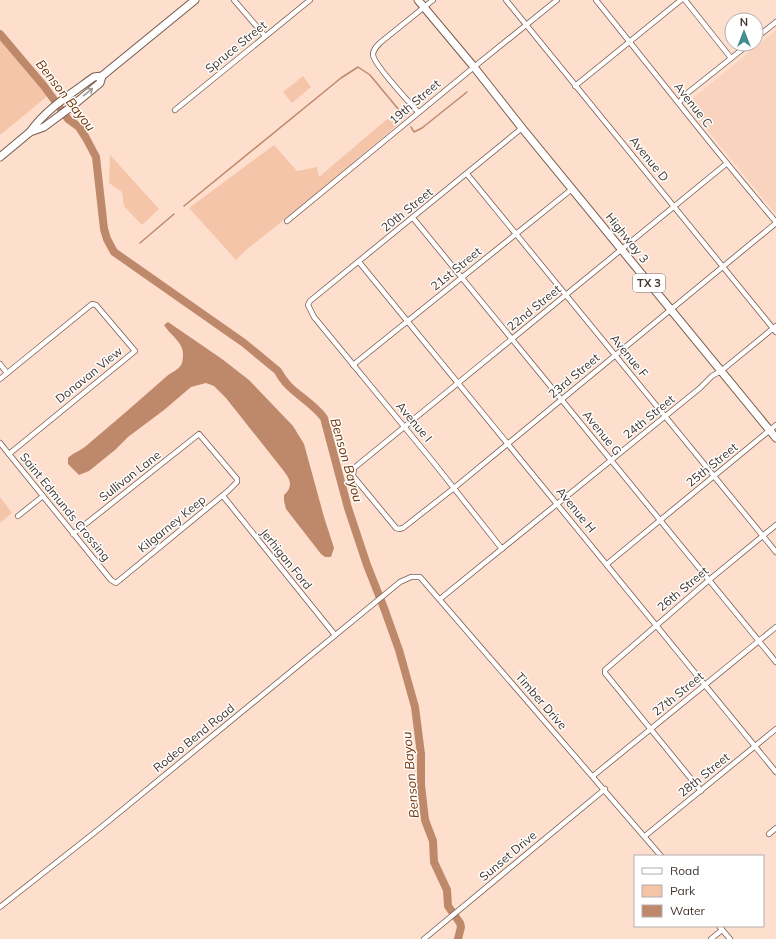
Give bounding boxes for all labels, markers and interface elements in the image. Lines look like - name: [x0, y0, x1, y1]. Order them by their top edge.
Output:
- north arrow: [724, 12, 764, 52]
- text: N: [740, 15, 748, 29]
- street label: Spruce Street: [202, 17, 269, 76]
- water label: Benson Bayou: [33, 56, 99, 134]
- street label: 19th Street: [386, 76, 443, 127]
- street label: Avenue C: [671, 79, 716, 130]
- one-way arrow: [83, 88, 94, 97]
- street label: Avenue D: [627, 133, 672, 184]
- street label: 20th Street: [378, 184, 435, 235]
- street label: Highway 3: [603, 209, 652, 266]
- street label: 21st Street: [427, 244, 484, 294]
- road number: TX 3: [633, 274, 665, 292]
- street label: 22nd Street: [504, 281, 564, 334]
- street label: Avenue F: [607, 331, 652, 381]
- street label: Donavan View: [52, 343, 126, 406]
- street label: 23rd Street: [545, 350, 602, 401]
- street label: 24th Street: [620, 391, 677, 442]
- street label: Avenue I: [393, 398, 436, 445]
- street label: Avenue G: [580, 407, 625, 458]
- water label: Benson Bayou: [327, 416, 367, 504]
- street label: 25th Street: [683, 439, 740, 490]
- street label: Sullivan Lane: [96, 447, 163, 504]
- street label: Saint Edmunds Crossing: [17, 449, 114, 564]
- street label: Avenue H: [554, 484, 599, 535]
- street label: Kilgarney Keep: [135, 492, 209, 556]
- street label: Jerhigan Ford: [257, 525, 316, 592]
- street label: 26th Street: [654, 563, 711, 614]
- street label: 27th Street: [649, 668, 706, 719]
- street label: Timber Drive: [512, 669, 570, 732]
- street label: Rodeo Bend Road: [150, 700, 237, 775]
- water label: Benson Bayou: [398, 731, 422, 819]
- street label: 28th Street: [675, 749, 732, 800]
- street label: Sunset Drive: [476, 827, 539, 884]
- legend: [634, 855, 764, 927]
- text: Road: [670, 863, 699, 878]
- text: Park: [670, 883, 696, 898]
- text: Water: [670, 903, 706, 918]

